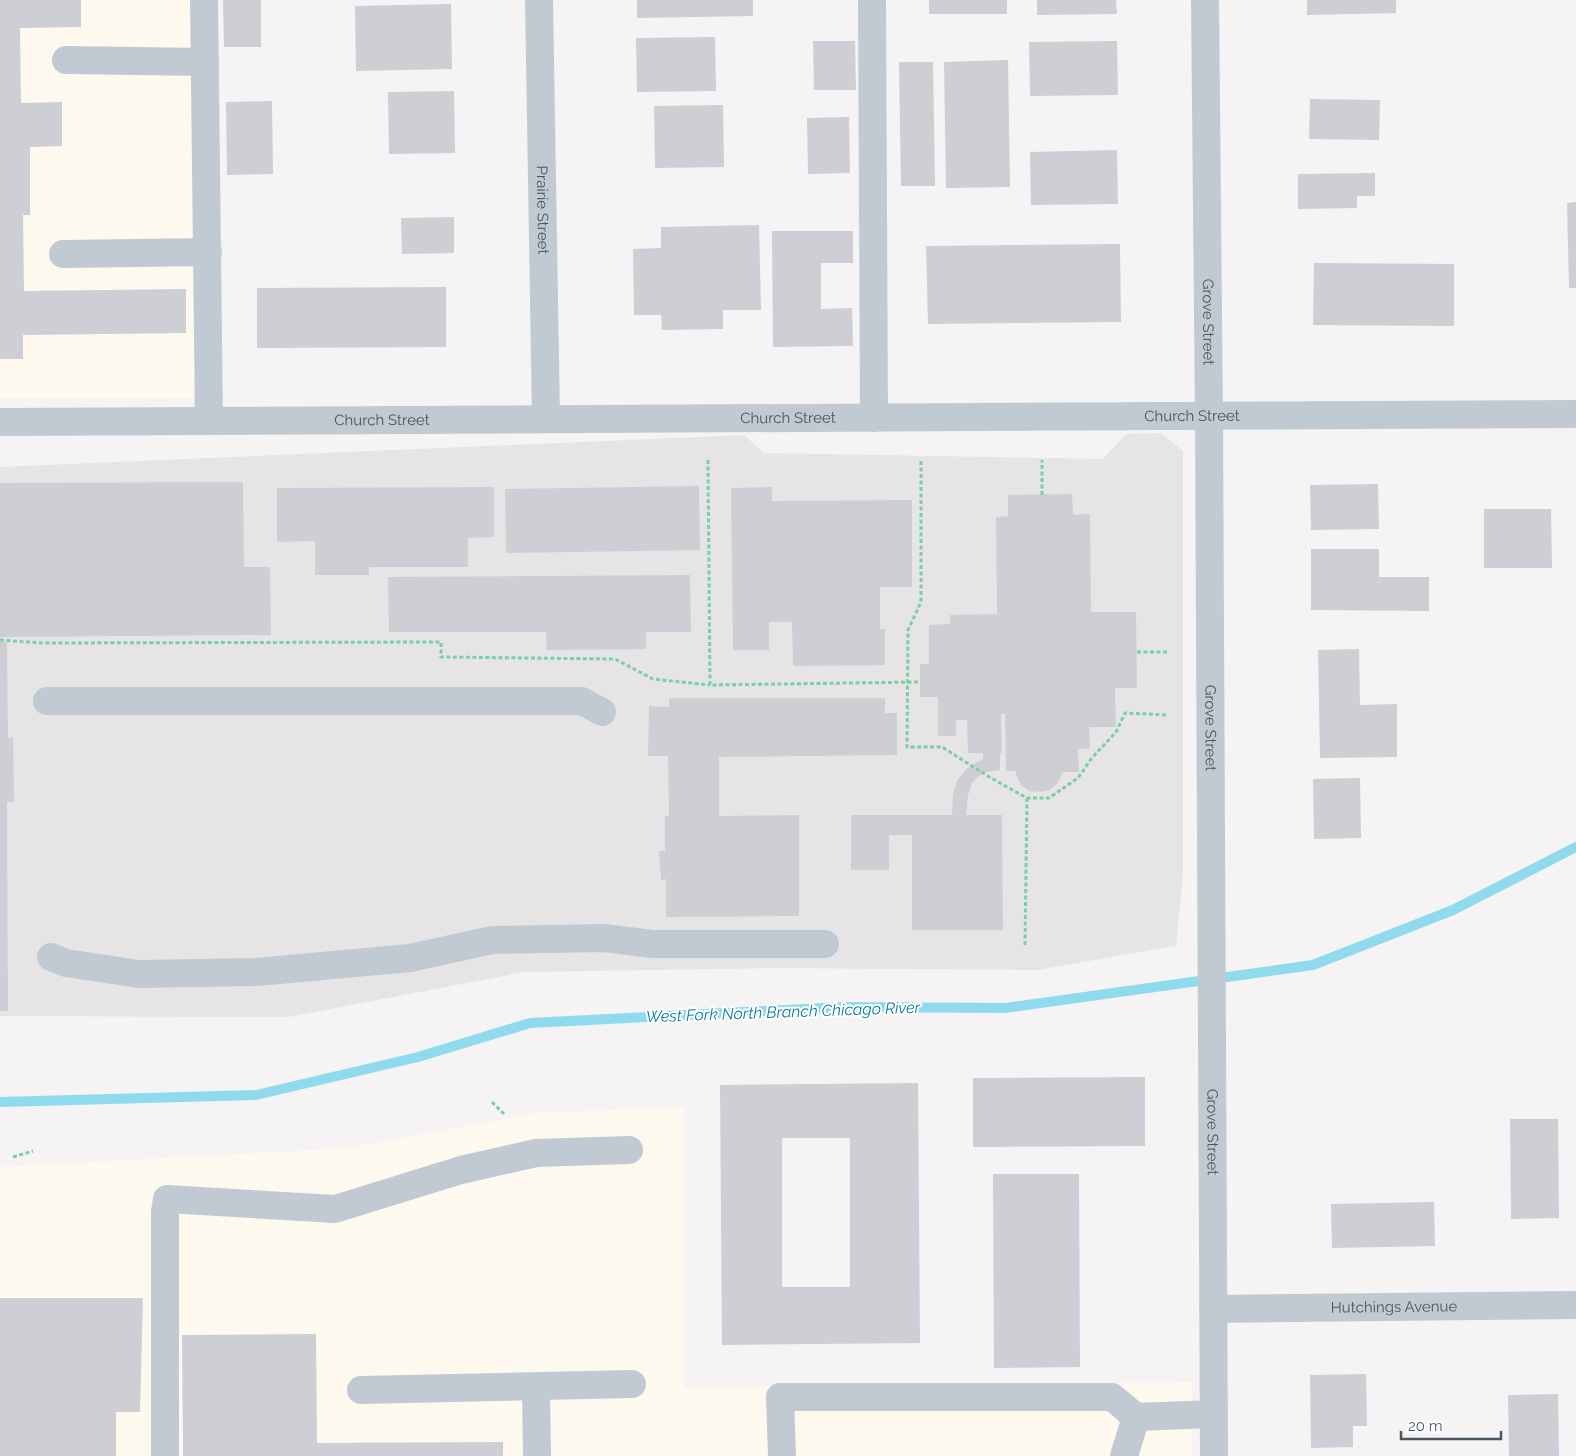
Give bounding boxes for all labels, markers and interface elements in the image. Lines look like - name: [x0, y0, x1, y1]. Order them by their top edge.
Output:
- street label: Prairie Street: [533, 165, 552, 255]
- street label: Grove Street: [1199, 279, 1218, 365]
- street label: Church Street: [1144, 407, 1240, 425]
- street label: Church Street: [740, 409, 836, 427]
- street label: Church Street: [334, 411, 430, 429]
- street label: Grove Street: [1201, 685, 1220, 771]
- water label: West Fork North Branch Chicago River: [646, 998, 921, 1026]
- street label: Grove Street: [1203, 1089, 1222, 1175]
- street label: Hutchings Avenue: [1331, 1297, 1458, 1317]
- scale bar: [1401, 1408, 1501, 1440]
- text: 20 m: [1408, 1417, 1443, 1435]

